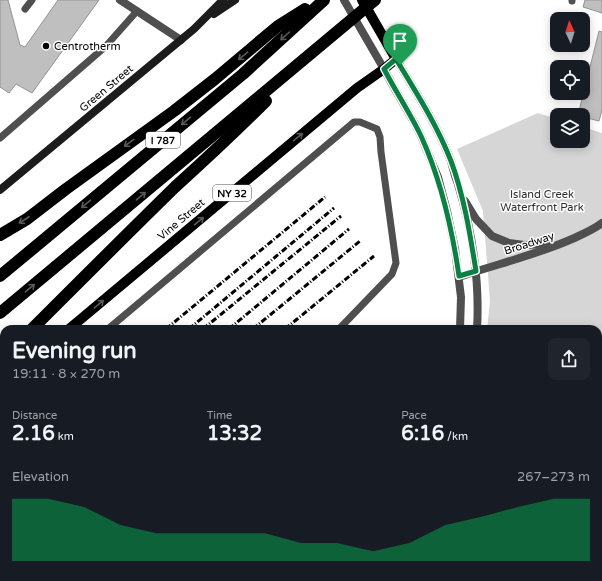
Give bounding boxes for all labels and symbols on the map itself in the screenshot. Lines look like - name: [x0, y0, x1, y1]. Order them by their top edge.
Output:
- north arrow: [550, 12, 590, 52]
- pin: [383, 24, 417, 65]
- one-way arrow: [280, 31, 290, 40]
- place label: Centrotherm: [54, 40, 121, 53]
- marker: Centrotherm: [41, 41, 51, 51]
- one-way arrow: [238, 51, 249, 60]
- street label: Green Street: [77, 62, 136, 115]
- one-way arrow: [181, 116, 192, 125]
- road number: I 787: [146, 132, 180, 148]
- one-way arrow: [293, 133, 304, 142]
- one-way arrow: [124, 139, 135, 147]
- road number: NY 32: [213, 185, 251, 201]
- park label: Island Creek Waterfront Park: [500, 188, 584, 214]
- one-way arrow: [135, 191, 146, 200]
- street label: Vine Street: [155, 196, 208, 243]
- one-way arrow: [81, 199, 92, 208]
- one-way arrow: [19, 216, 30, 224]
- one-way arrow: [193, 216, 204, 225]
- street label: Broadway: [502, 229, 556, 258]
- one-way arrow: [25, 283, 35, 292]
- one-way arrow: [94, 300, 104, 309]

